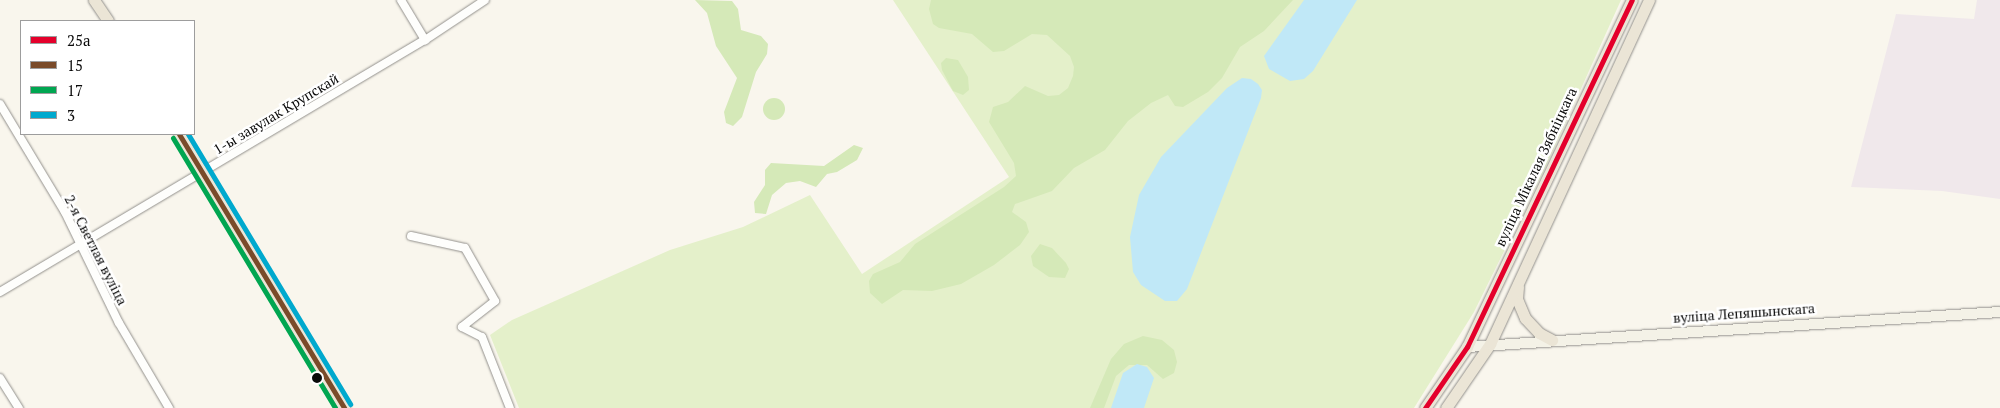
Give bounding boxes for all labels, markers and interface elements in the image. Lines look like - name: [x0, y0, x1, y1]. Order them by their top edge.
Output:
- legend: [20, 20, 195, 135]
- text: 25а: [67, 30, 91, 50]
- text: 15: [67, 55, 83, 75]
- street label: 1-ы завулак Крупскай: [210, 70, 342, 158]
- text: 17: [67, 80, 83, 100]
- street label: вуліца Мікалая Зябніцкага: [1492, 85, 1580, 249]
- text: 3: [67, 105, 75, 125]
- street label: 2-я Светлая вуліца: [61, 192, 131, 308]
- street label: вуліца Лепяшынскага: [1673, 300, 1815, 326]
- unlabelled marker: [312, 373, 322, 383]

